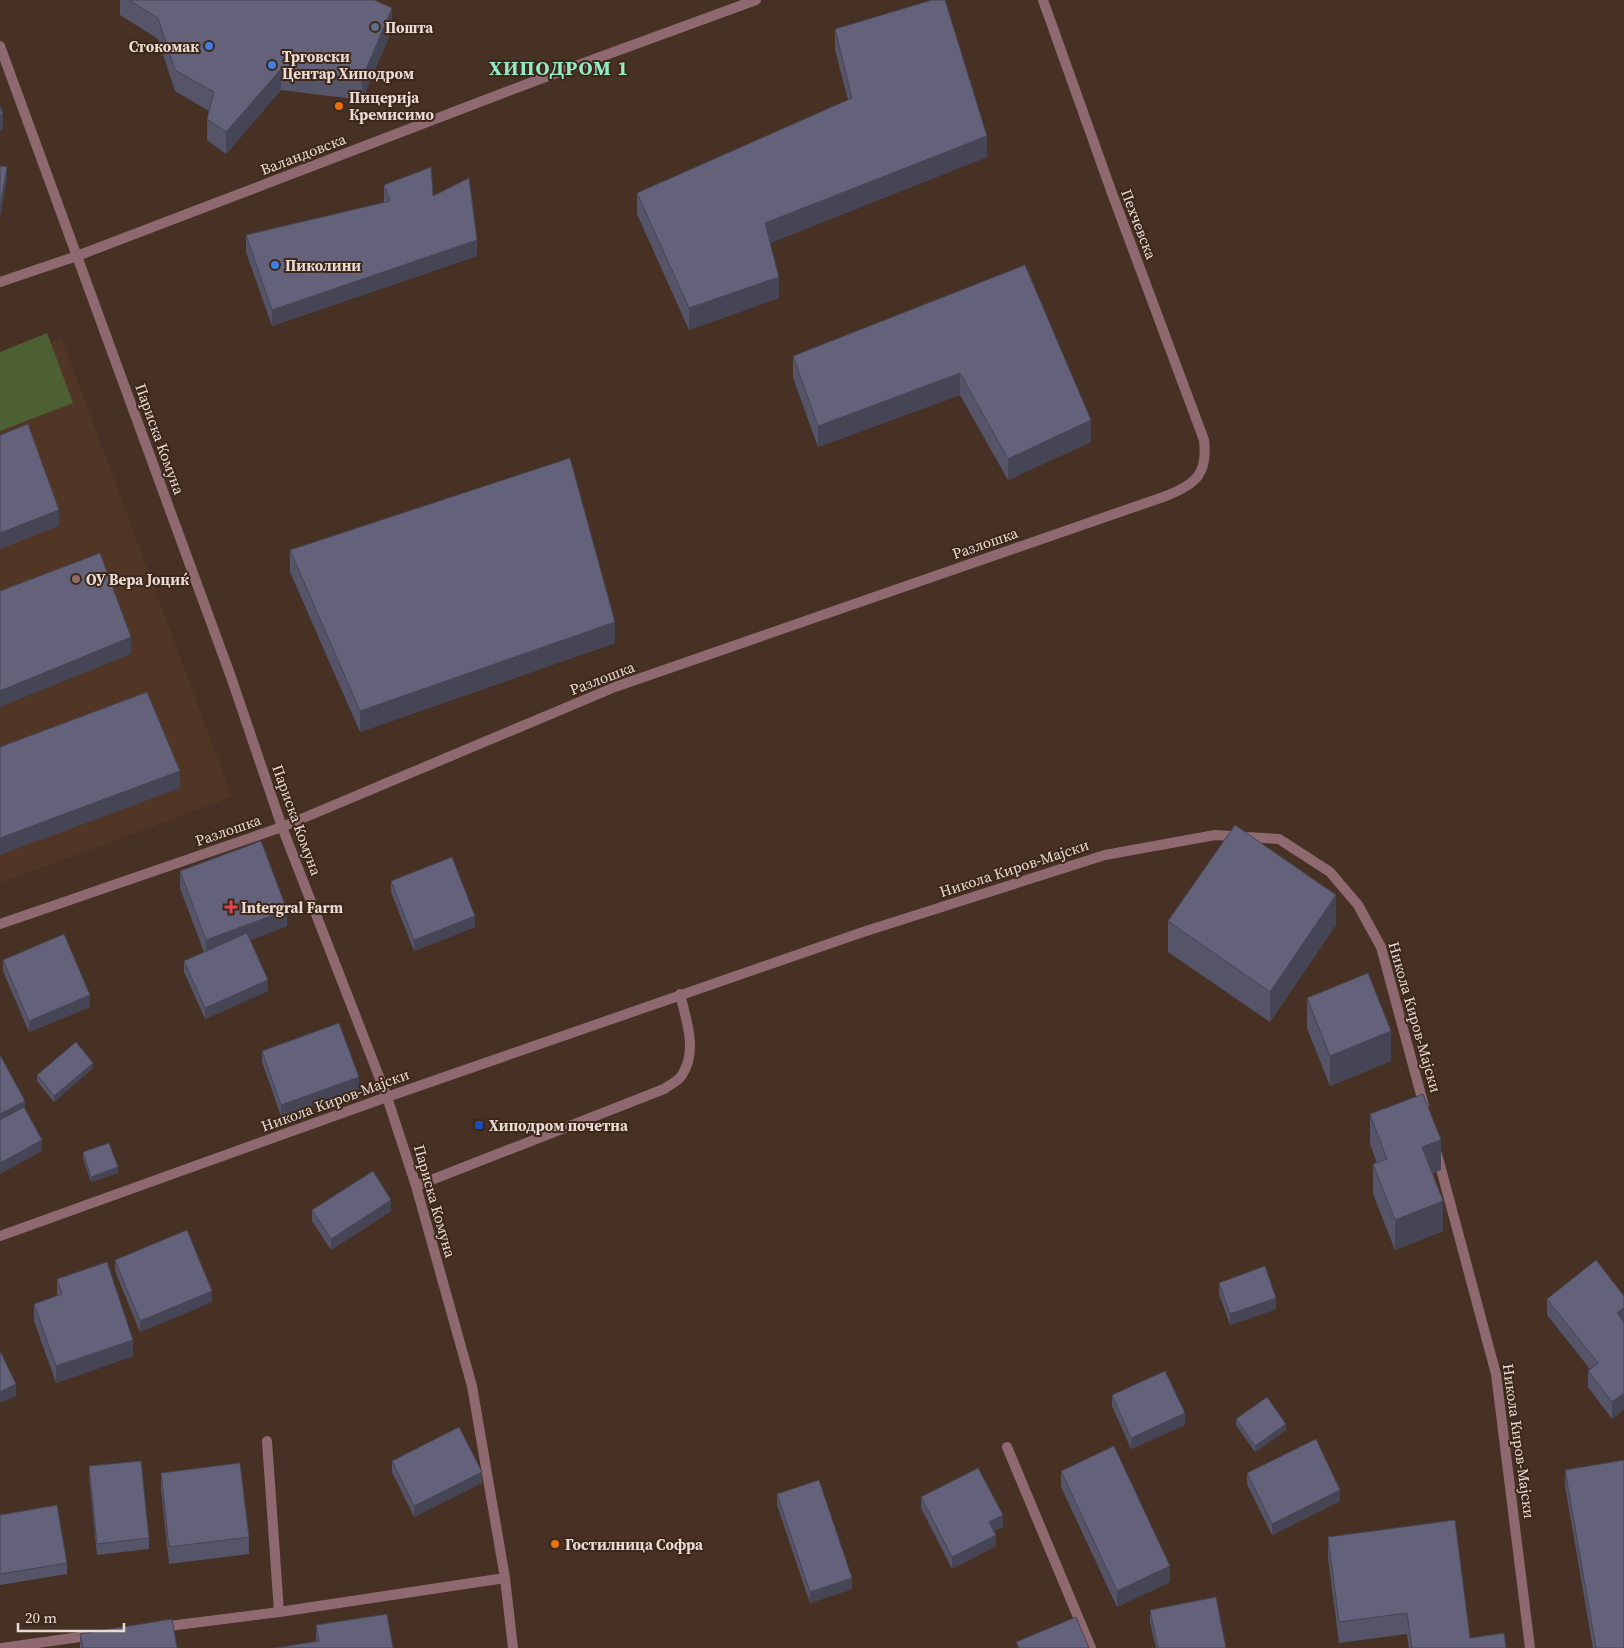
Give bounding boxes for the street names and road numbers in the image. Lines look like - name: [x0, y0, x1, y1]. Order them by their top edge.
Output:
- street label: Валандовска: [257, 128, 349, 180]
- street label: Пехчевска: [1116, 186, 1162, 262]
- street label: Париска Комуна: [130, 381, 190, 498]
- street label: Разлошка: [949, 522, 1021, 564]
- street label: Разлошка: [566, 656, 638, 700]
- street label: Париска Комуна: [267, 762, 327, 879]
- street label: Разлошка: [192, 809, 264, 851]
- street label: Никола Киров-Мајски: [937, 834, 1092, 902]
- street label: Никола Киров-Мајски: [1383, 939, 1447, 1095]
- street label: Никола Киров-Мајски: [258, 1063, 412, 1137]
- street label: Париска Комуна: [409, 1142, 461, 1260]
- street label: Никола Киров-Мајски: [1498, 1362, 1540, 1520]

